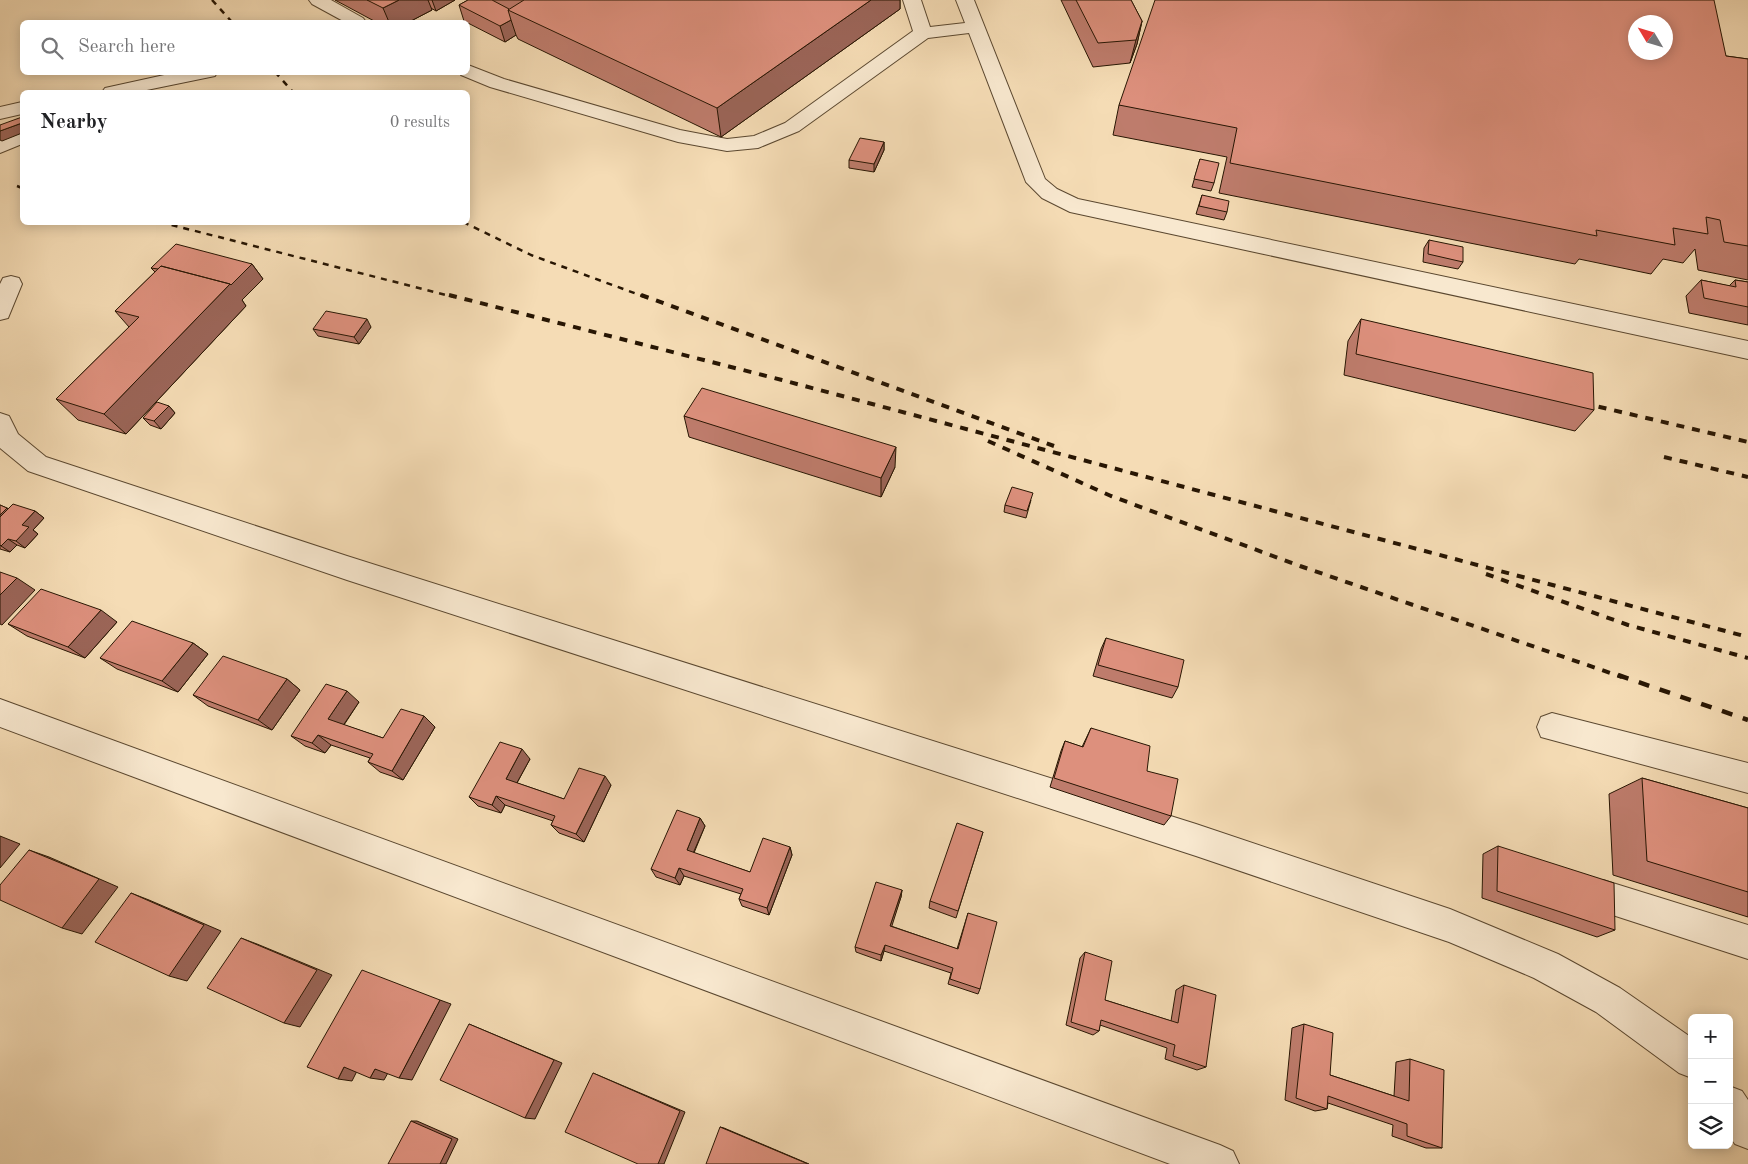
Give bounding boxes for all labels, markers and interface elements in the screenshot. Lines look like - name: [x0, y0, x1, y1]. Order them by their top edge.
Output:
- north arrow: [1628, 15, 1673, 60]
- search box: [20, 20, 470, 75]
- icon: search: [38, 34, 66, 62]
- text: Search here: [78, 38, 175, 57]
- text: Nearby: [40, 112, 108, 133]
- text: 0 results: [390, 115, 450, 131]
- map controls: [1688, 1014, 1733, 1149]
- button: +: [1688, 1014, 1733, 1059]
- button: −: [1688, 1059, 1733, 1104]
- button: layers: [1688, 1104, 1733, 1149]

